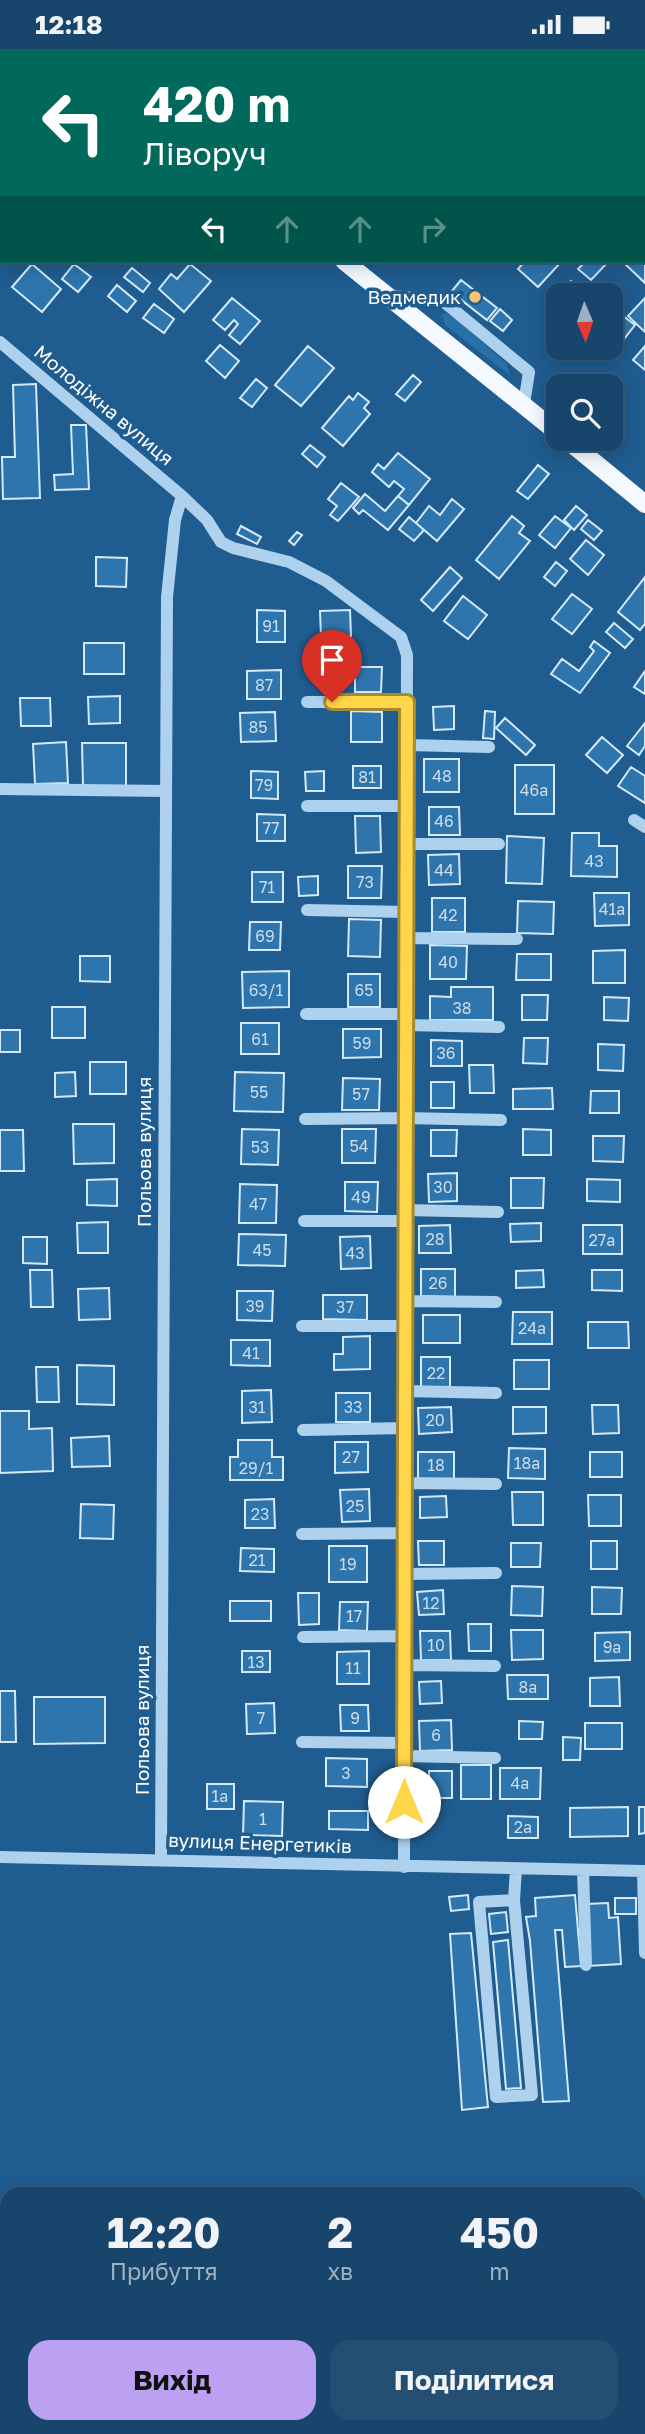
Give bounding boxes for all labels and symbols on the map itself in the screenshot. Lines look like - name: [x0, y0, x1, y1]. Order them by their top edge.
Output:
- north arrow: [546, 283, 623, 361]
- place label: Ведмедик: [367, 285, 461, 308]
- marker: Ведмедик: [467, 289, 483, 305]
- street label: Молодіжна вулиця: [30, 340, 179, 470]
- house number: 91: [262, 616, 280, 636]
- pin: [302, 630, 362, 702]
- house number: 87: [255, 675, 273, 695]
- house number: 85: [248, 717, 268, 737]
- house number: 48: [432, 766, 452, 786]
- house number: 81: [358, 767, 376, 787]
- house number: 79: [255, 775, 273, 795]
- house number: 46а: [520, 780, 548, 800]
- house number: 46: [434, 811, 454, 831]
- house number: 77: [263, 818, 279, 838]
- house number: 43: [584, 851, 604, 871]
- house number: 44: [434, 860, 454, 880]
- house number: 73: [356, 872, 374, 892]
- house number: 71: [259, 877, 275, 897]
- house number: 41а: [599, 899, 625, 919]
- house number: 42: [438, 905, 458, 925]
- house number: 69: [255, 926, 275, 946]
- house number: 40: [438, 952, 458, 972]
- house number: 63/1: [249, 980, 283, 1000]
- house number: 65: [355, 980, 373, 1000]
- house number: 38: [452, 998, 472, 1018]
- house number: 61: [251, 1029, 269, 1049]
- house number: 59: [353, 1033, 371, 1053]
- house number: 36: [436, 1043, 456, 1063]
- street label: Польова вулиця: [132, 1077, 155, 1227]
- house number: 55: [250, 1082, 268, 1102]
- house number: 57: [352, 1084, 370, 1104]
- house number: 54: [349, 1136, 369, 1156]
- house number: 53: [251, 1137, 269, 1157]
- house number: 30: [433, 1177, 453, 1197]
- house number: 49: [351, 1187, 371, 1207]
- house number: 47: [249, 1194, 267, 1214]
- house number: 28: [425, 1229, 445, 1249]
- house number: 27а: [589, 1230, 615, 1250]
- house number: 45: [252, 1240, 272, 1260]
- house number: 43: [345, 1243, 365, 1263]
- house number: 26: [429, 1273, 447, 1293]
- house number: 39: [245, 1296, 265, 1316]
- house number: 37: [336, 1297, 354, 1317]
- house number: 24а: [518, 1318, 546, 1338]
- house number: 41: [242, 1343, 260, 1363]
- house number: 22: [427, 1363, 445, 1383]
- house number: 31: [248, 1397, 266, 1417]
- house number: 33: [344, 1397, 362, 1417]
- house number: 20: [425, 1410, 445, 1430]
- house number: 27: [342, 1447, 360, 1467]
- house number: 18а: [514, 1453, 540, 1473]
- house number: 18: [427, 1455, 445, 1475]
- house number: 29/1: [239, 1458, 273, 1478]
- house number: 25: [346, 1496, 364, 1516]
- house number: 23: [251, 1504, 269, 1524]
- house number: 21: [248, 1550, 266, 1570]
- house number: 19: [339, 1554, 357, 1574]
- house number: 12: [422, 1593, 440, 1613]
- house number: 17: [346, 1606, 362, 1626]
- house number: 10: [427, 1635, 445, 1655]
- house number: 9а: [603, 1637, 621, 1657]
- street label: Польова вулиця: [130, 1645, 153, 1795]
- house number: 13: [247, 1652, 265, 1672]
- house number: 11: [345, 1658, 361, 1678]
- house number: 8а: [519, 1677, 537, 1697]
- house number: 7: [257, 1708, 265, 1728]
- house number: 9: [350, 1708, 360, 1728]
- house number: 6: [431, 1725, 441, 1745]
- house number: 3: [341, 1763, 351, 1783]
- position arrow: [367, 1765, 441, 1839]
- house number: 4а: [511, 1773, 529, 1793]
- house number: 1а: [212, 1786, 228, 1806]
- house number: 1: [259, 1809, 267, 1829]
- house number: 2а: [514, 1817, 532, 1837]
- street label: вулиця Енергетиків: [168, 1828, 352, 1857]

